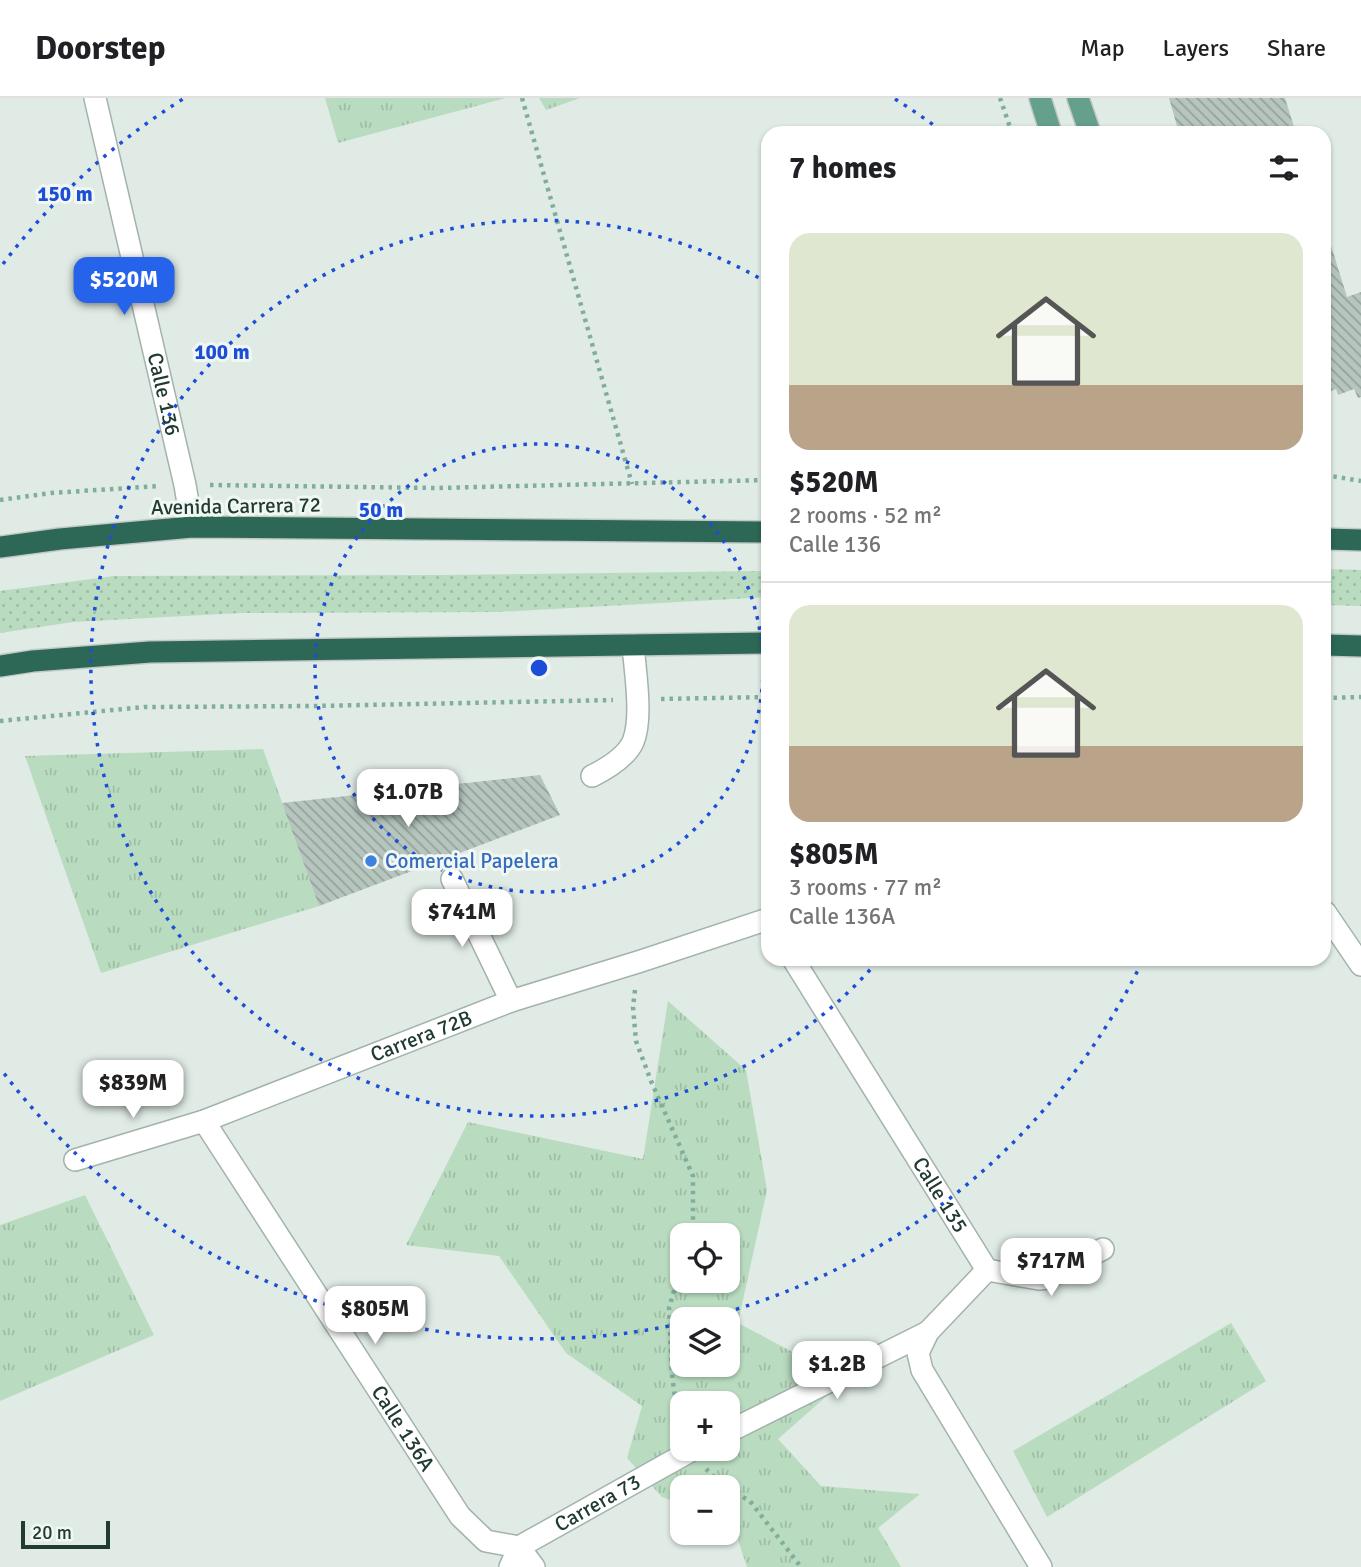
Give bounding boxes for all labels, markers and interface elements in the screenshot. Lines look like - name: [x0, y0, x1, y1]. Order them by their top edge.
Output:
- text: Doorstep: [35, 28, 165, 69]
- text: Map: [1080, 33, 1125, 63]
- text: Layers: [1163, 33, 1229, 63]
- text: Share: [1267, 33, 1326, 63]
- icon: filters: [1265, 149, 1303, 187]
- text: 7 homes: [789, 150, 896, 187]
- text: 150 m: [37, 181, 93, 207]
- pin: $520M: [75, 258, 173, 317]
- text: $520M: [90, 265, 158, 294]
- icon: home: [983, 278, 1109, 404]
- text: 100 m: [194, 339, 250, 365]
- street label: Calle 136: [142, 350, 186, 438]
- text: $520M: [789, 464, 879, 501]
- street label: Avenida Carrera 72: [151, 492, 321, 520]
- text: 50 m: [359, 497, 403, 523]
- text: 2 rooms · 52 m²: [789, 501, 942, 530]
- text: Calle 136: [789, 530, 881, 559]
- icon: home: [983, 650, 1109, 776]
- centre of rings: [527, 656, 551, 680]
- pin: $1.07B: [351, 770, 465, 829]
- text: $1.07B: [373, 777, 443, 806]
- text: $805M: [789, 836, 879, 873]
- place label: Comercial Papelera: [385, 848, 559, 874]
- marker: Comercial Papelera: [363, 853, 379, 869]
- text: 3 rooms · 77 m²: [789, 873, 942, 902]
- pin: $741M: [413, 890, 511, 949]
- text: $741M: [428, 897, 496, 926]
- text: Calle 136A: [789, 902, 895, 931]
- street label: Carrera 72B: [367, 1004, 476, 1068]
- pin: $839M: [84, 1060, 182, 1120]
- text: $839M: [99, 1068, 167, 1097]
- street label: Calle 135: [907, 1152, 973, 1238]
- map controls: [670, 1223, 740, 1545]
- button: locate: [670, 1223, 740, 1293]
- pin: $717M: [1002, 1238, 1100, 1298]
- text: $717M: [1017, 1246, 1085, 1275]
- pin: $805M: [326, 1286, 424, 1346]
- text: $805M: [341, 1294, 409, 1323]
- button: layers: [670, 1307, 740, 1377]
- pin: $1.2B: [788, 1342, 886, 1401]
- text: $1.2B: [808, 1349, 866, 1378]
- street label: Calle 136A: [366, 1380, 440, 1476]
- button: +: [670, 1391, 740, 1461]
- street label: Carrera 73: [550, 1469, 645, 1537]
- button: −: [670, 1475, 740, 1545]
- scale bar: [21, 1518, 110, 1550]
- text: 20 m: [32, 1521, 72, 1545]

